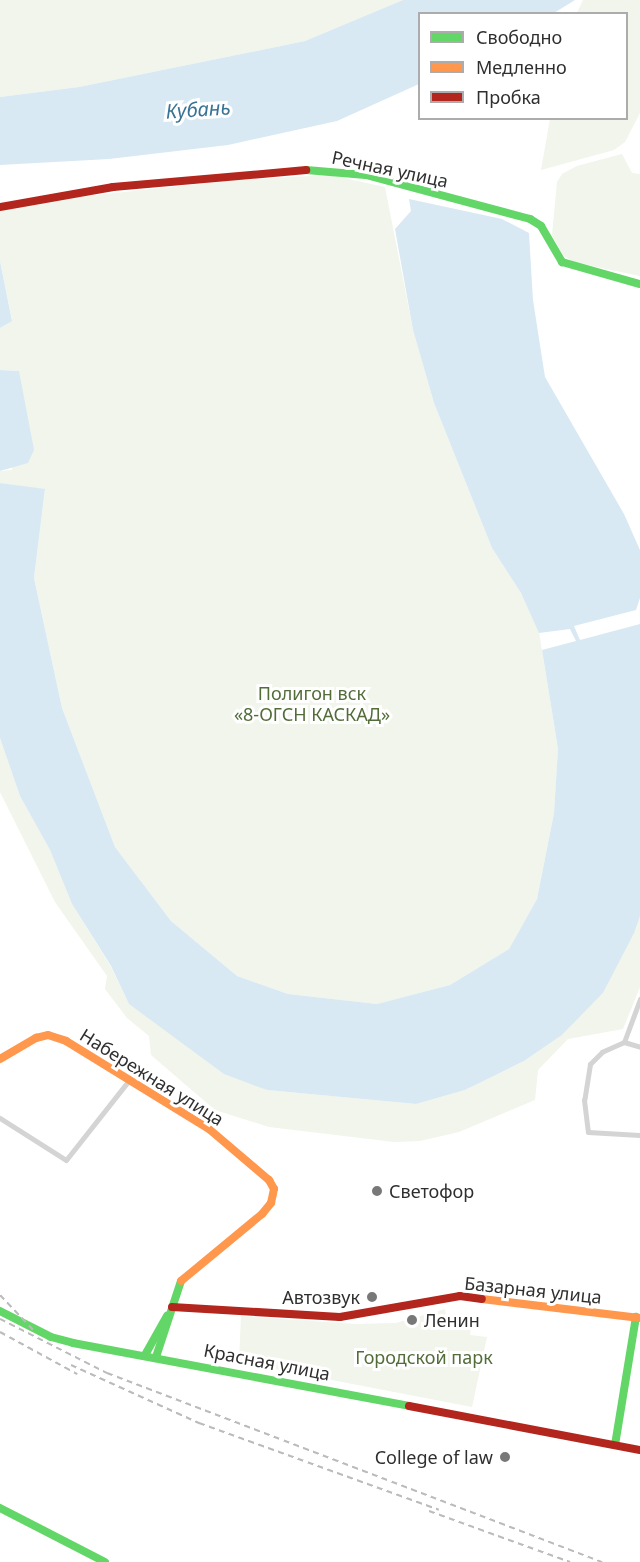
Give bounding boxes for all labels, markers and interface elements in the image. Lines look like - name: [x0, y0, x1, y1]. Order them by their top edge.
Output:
- legend: [418, 12, 628, 120]
- text: Свободно: [476, 25, 562, 49]
- text: Медленно: [476, 55, 567, 79]
- text: Пробка: [476, 85, 541, 109]
- water label: Кубань: [165, 95, 231, 123]
- street label: Речная улица: [330, 146, 450, 192]
- park label: Полигон вск «8-ОГСН КАСКАД»: [234, 683, 390, 726]
- street label: Набережная улица: [76, 1024, 228, 1130]
- place label: Светофор: [389, 1180, 474, 1202]
- marker: Светофор: [370, 1184, 384, 1198]
- street label: Базарная улица: [463, 1272, 603, 1308]
- place label: Автозвук: [282, 1286, 360, 1308]
- marker: Автозвук: [365, 1290, 379, 1304]
- place label: Ленин: [424, 1309, 480, 1331]
- marker: Ленин: [405, 1313, 419, 1327]
- street label: Красная улица: [202, 1339, 332, 1385]
- park label: Городской парк: [355, 1346, 493, 1368]
- place label: College of law: [375, 1446, 493, 1468]
- marker: College of law: [498, 1450, 512, 1464]

